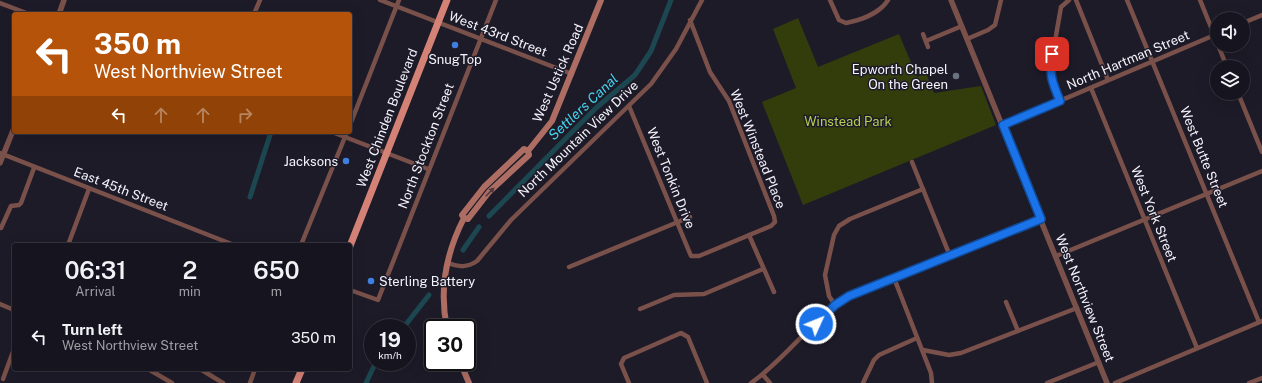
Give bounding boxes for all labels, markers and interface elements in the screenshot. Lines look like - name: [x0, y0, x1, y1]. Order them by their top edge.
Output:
- street label: West 43rd Street: [447, 8, 549, 60]
- map controls: [1210, 12, 1250, 100]
- button: sound: [1210, 12, 1250, 52]
- street label: West Ustick Road: [530, 22, 586, 124]
- text: 350 m: [94, 27, 181, 60]
- street label: North Hartman Street: [1064, 27, 1192, 93]
- icon: left: [28, 28, 80, 80]
- pin: [1035, 37, 1069, 71]
- marker: SnugTop: [450, 40, 460, 50]
- icon: arrive: [1041, 43, 1063, 65]
- street label: West Chinden Boulevard: [354, 46, 420, 190]
- place label: SnugTop: [428, 52, 482, 67]
- button: layers: [1210, 60, 1250, 100]
- text: West Northview Street: [94, 61, 283, 82]
- place label: Epworth Chapel On the Green: [852, 62, 948, 92]
- water label: Settlers Canal: [545, 71, 621, 143]
- marker: Epworth Chapel On the Green: [951, 71, 961, 81]
- street label: North Mountain View Drive: [515, 78, 641, 200]
- street label: North Stockton Street: [395, 81, 457, 211]
- street label: West Winstead Place: [727, 87, 789, 211]
- icon: left: [108, 104, 130, 126]
- icon: ahead: [150, 104, 172, 126]
- icon: ahead: [192, 104, 214, 126]
- icon: right: [234, 104, 256, 126]
- street label: West Butte Street: [1177, 104, 1231, 210]
- park label: Winstead Park: [804, 114, 892, 129]
- street label: West Tonkin Drive: [644, 125, 698, 231]
- place label: Jacksons: [284, 154, 338, 169]
- marker: Jacksons: [341, 156, 351, 166]
- street label: East 45th Street: [72, 164, 170, 214]
- street label: West York Street: [1128, 164, 1180, 264]
- one-way arrow: [485, 187, 495, 196]
- street label: West Northview Street: [1053, 232, 1117, 364]
- text: 06:31: [64, 256, 126, 284]
- text: 2: [182, 256, 197, 284]
- text: 650: [253, 256, 300, 284]
- place label: Sterling Battery: [379, 274, 475, 289]
- marker: Sterling Battery: [366, 276, 376, 286]
- text: Arrival: [75, 284, 115, 299]
- text: min: [179, 284, 201, 299]
- text: m: [271, 284, 282, 299]
- position arrow: [795, 303, 837, 345]
- speed limit sign: 30: [424, 319, 476, 371]
- text: Turn left: [62, 321, 123, 338]
- icon: left: [28, 326, 50, 348]
- text: 19: [379, 328, 401, 352]
- text: 350 m: [291, 329, 336, 346]
- text: West Northview Street: [62, 338, 198, 353]
- text: km/h: [378, 349, 402, 361]

